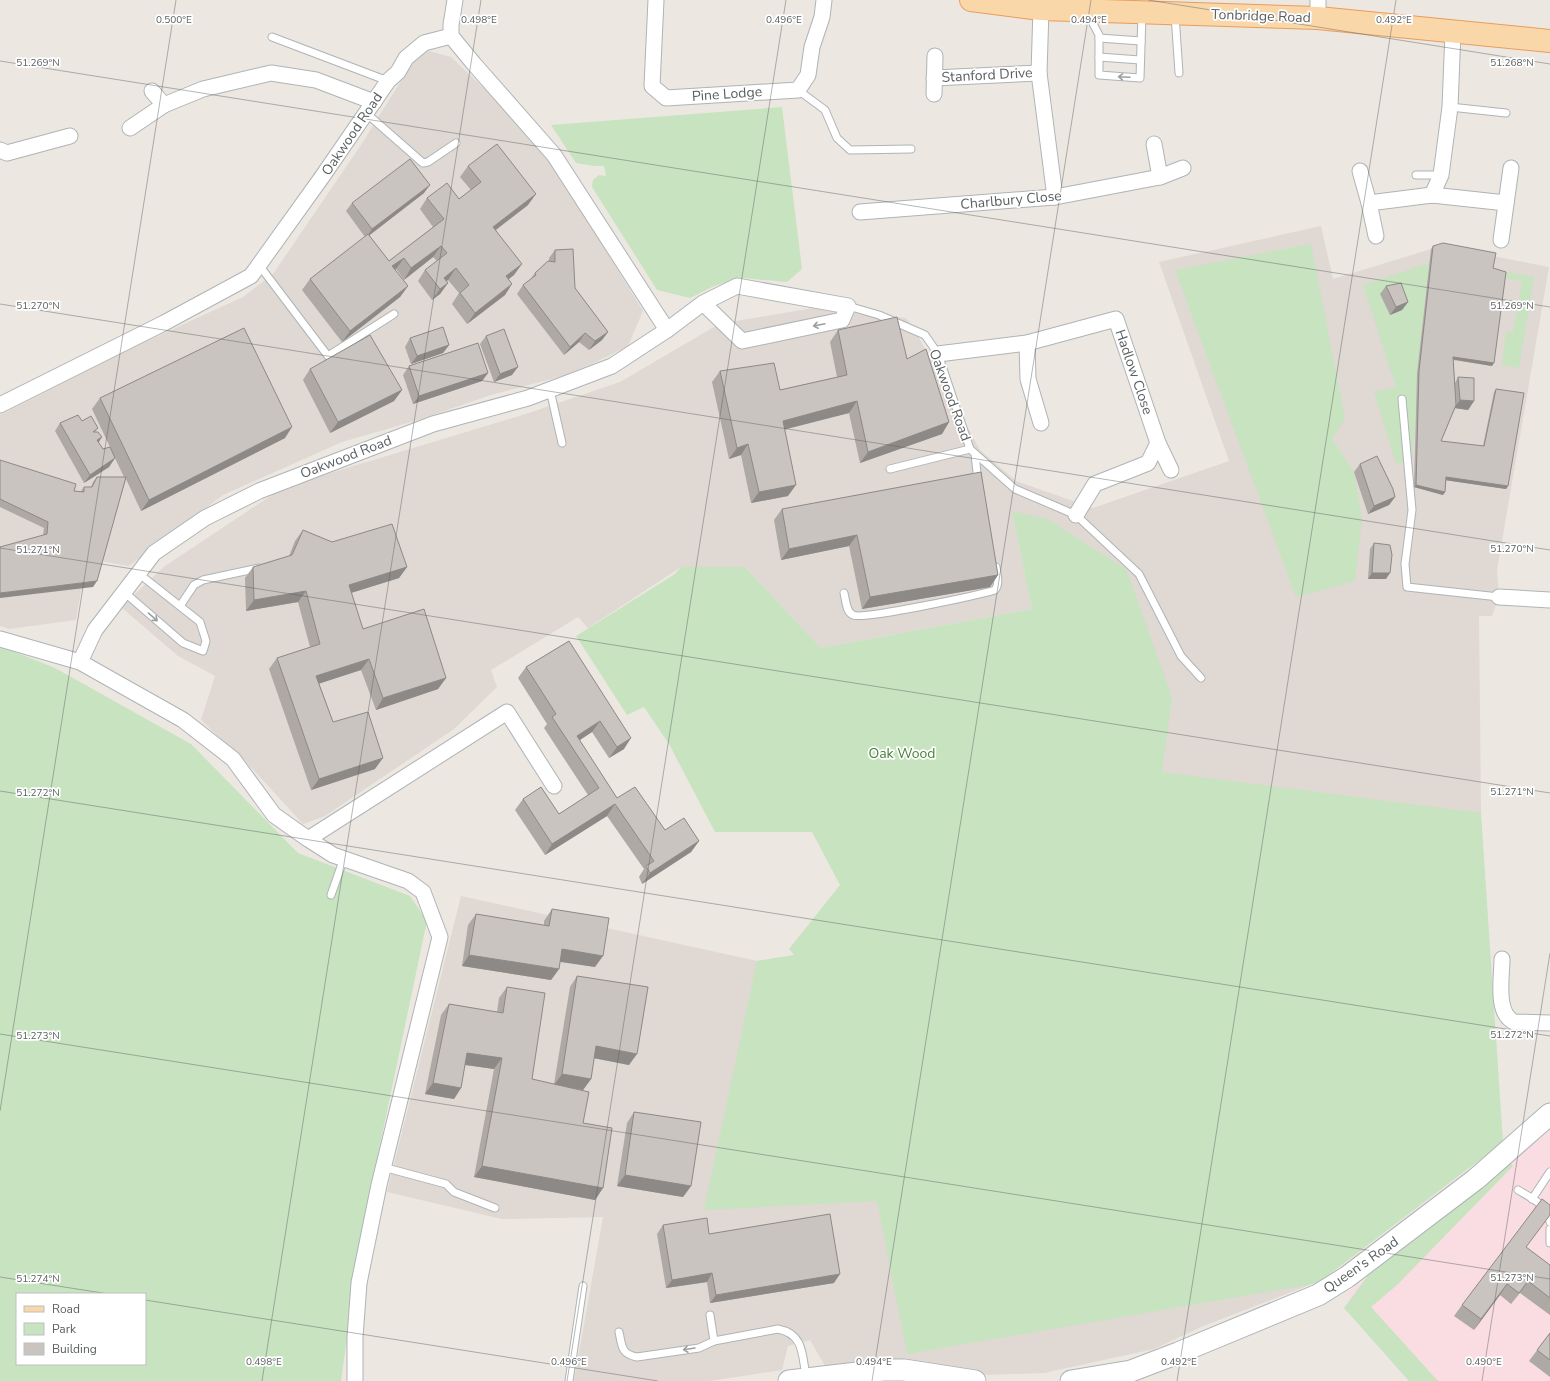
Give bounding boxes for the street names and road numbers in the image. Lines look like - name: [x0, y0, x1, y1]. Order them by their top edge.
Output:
- street label: Tonbridge Road: [1211, 5, 1311, 27]
- street label: Stanford Drive: [941, 63, 1033, 87]
- street label: Pine Lodge: [691, 82, 763, 106]
- street label: Oakwood Road: [317, 89, 387, 179]
- street label: Charlbury Close: [960, 186, 1062, 214]
- street label: Hadlow Close: [1111, 327, 1157, 417]
- street label: Oakwood Road: [925, 346, 975, 444]
- street label: Oakwood Road: [298, 431, 394, 483]
- street label: Queen's Road: [1320, 1232, 1402, 1298]

